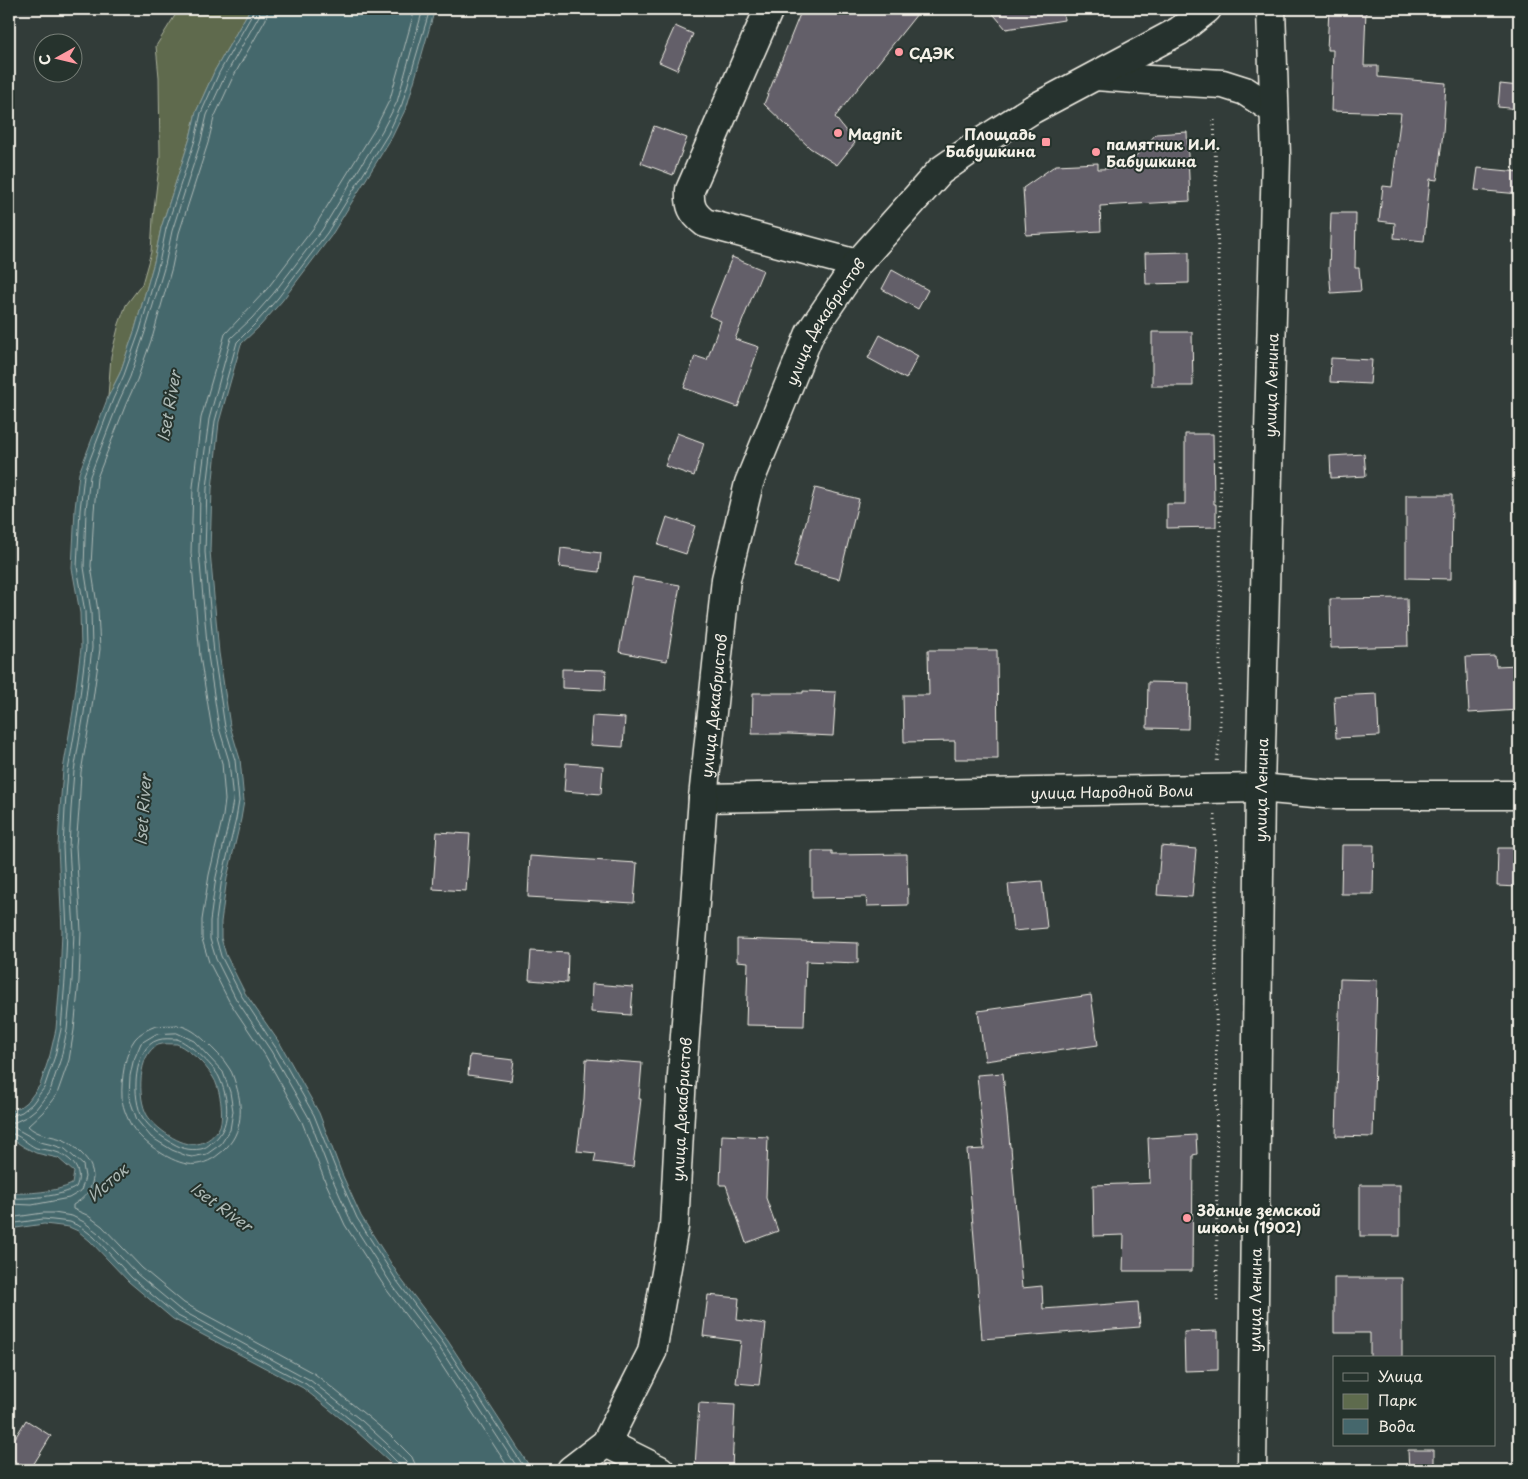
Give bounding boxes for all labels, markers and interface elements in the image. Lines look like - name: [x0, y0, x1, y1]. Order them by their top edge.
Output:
- north arrow: [32, 32, 82, 82]
- place label: СДЭК: [909, 41, 954, 64]
- marker: СДЭК: [893, 46, 905, 58]
- text: С: [34, 53, 56, 67]
- place label: Magnit: [848, 122, 903, 145]
- place label: Площадь Бабушкина: [945, 122, 1037, 162]
- marker: Magnit: [832, 127, 844, 139]
- place label: памятник И.И. Бабушкина: [1106, 132, 1220, 172]
- marker: Площадь Бабушкина: [1040, 136, 1052, 148]
- marker: памятник И.И. Бабушкина: [1090, 146, 1102, 158]
- street label: улица Декабристов: [779, 252, 870, 389]
- street label: улица Ленина: [1257, 332, 1283, 438]
- water label: Iset River: [150, 366, 186, 443]
- street label: улица Декабристов: [694, 632, 732, 779]
- street label: улица Ленина: [1248, 737, 1273, 842]
- water label: Iset River: [128, 771, 157, 846]
- street label: улица Народной Воли: [1030, 778, 1194, 804]
- street label: улица Декабристов: [665, 1036, 696, 1182]
- water label: Исток: [81, 1156, 134, 1207]
- water label: Iset River: [186, 1175, 260, 1238]
- place label: Здание земской школы (1902): [1196, 1198, 1321, 1238]
- marker: Здание земской школы (1902): [1181, 1212, 1193, 1224]
- street label: улица Ленина: [1242, 1247, 1266, 1352]
- legend: [1333, 1356, 1496, 1446]
- text: Улица: [1378, 1364, 1423, 1387]
- text: Парк: [1378, 1388, 1417, 1411]
- text: Вода: [1378, 1414, 1416, 1437]

